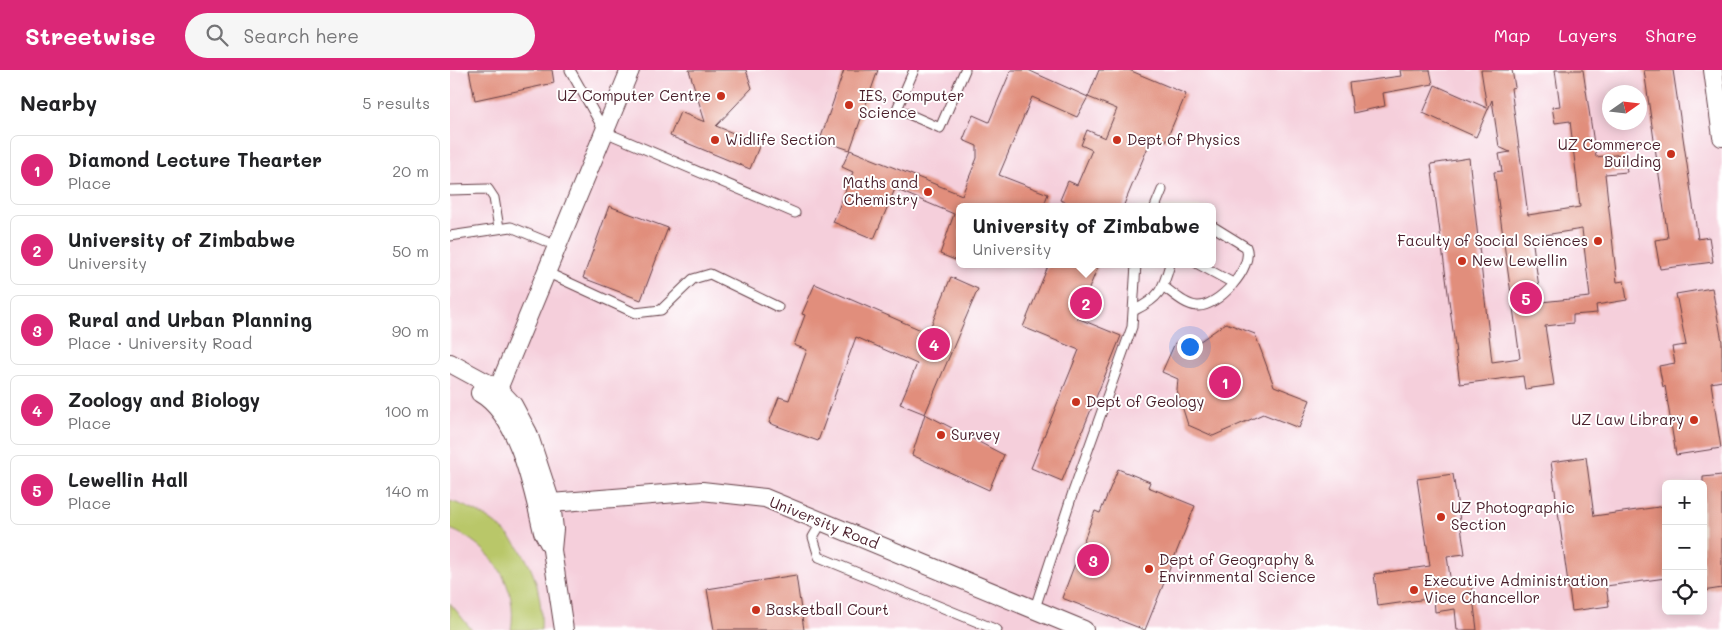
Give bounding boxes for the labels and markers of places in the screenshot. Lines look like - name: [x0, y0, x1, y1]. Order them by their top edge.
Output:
- place label: UZ Computer Centre: [557, 85, 711, 105]
- place label: IES, Computer Science: [859, 85, 964, 122]
- marker: UZ Computer Centre: [715, 90, 727, 102]
- marker: IES, Computer Science: [843, 99, 855, 111]
- place label: Widlife Section: [725, 129, 836, 149]
- place label: Dept of Physics: [1127, 129, 1240, 149]
- marker: Widlife Section: [709, 134, 721, 146]
- marker: Dept of Physics: [1111, 134, 1123, 146]
- place label: UZ Commerce Building: [1558, 134, 1661, 171]
- marker: UZ Commerce Building: [1665, 148, 1677, 160]
- place label: Maths and Chemistry: [842, 172, 918, 209]
- marker: Maths and Chemistry: [922, 186, 934, 198]
- place label: Faculty of Social Sciences: [1397, 230, 1588, 250]
- marker: Faculty of Social Sciences: [1592, 235, 1604, 247]
- place label: New Lewellin: [1472, 250, 1567, 270]
- marker: New Lewellin: [1456, 255, 1468, 267]
- pin: 5: [1510, 279, 1542, 317]
- pin: 2: [1070, 284, 1102, 322]
- pin: 4: [918, 325, 950, 363]
- pin: 1: [1209, 363, 1241, 401]
- place label: Dept of Geology: [1086, 391, 1204, 411]
- marker: Dept of Geology: [1070, 396, 1082, 408]
- place label: UZ Law Library: [1571, 409, 1684, 429]
- marker: UZ Law Library: [1688, 414, 1700, 426]
- place label: Survey: [951, 424, 1000, 444]
- marker: Survey: [935, 429, 947, 441]
- place label: UZ Photographic Section: [1451, 497, 1575, 534]
- marker: UZ Photographic Section: [1435, 511, 1447, 523]
- pin: 3: [1077, 541, 1109, 579]
- place label: Dept of Geography & Envirnmental Science: [1159, 549, 1316, 586]
- marker: Dept of Geography & Envirnmental Science: [1143, 563, 1155, 575]
- place label: Executive Administration Vice Chancellor: [1424, 570, 1608, 607]
- marker: Executive Administration Vice Chancellor: [1408, 584, 1420, 596]
- place label: Basketball Court: [766, 599, 889, 619]
- marker: Basketball Court: [750, 604, 762, 616]

